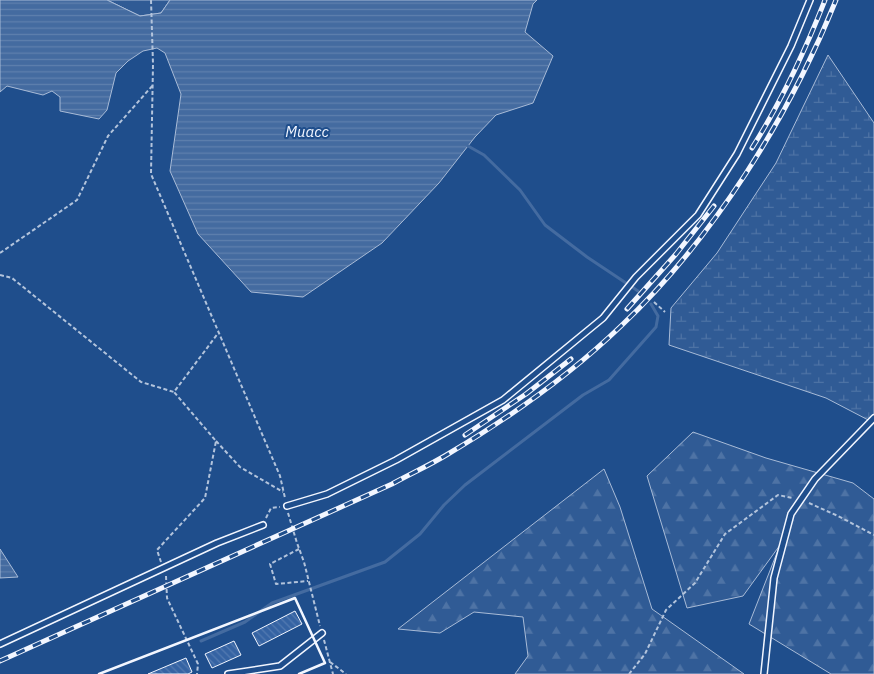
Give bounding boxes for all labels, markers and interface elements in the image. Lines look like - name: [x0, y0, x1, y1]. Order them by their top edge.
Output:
- water label: Миасс: [285, 122, 329, 141]

